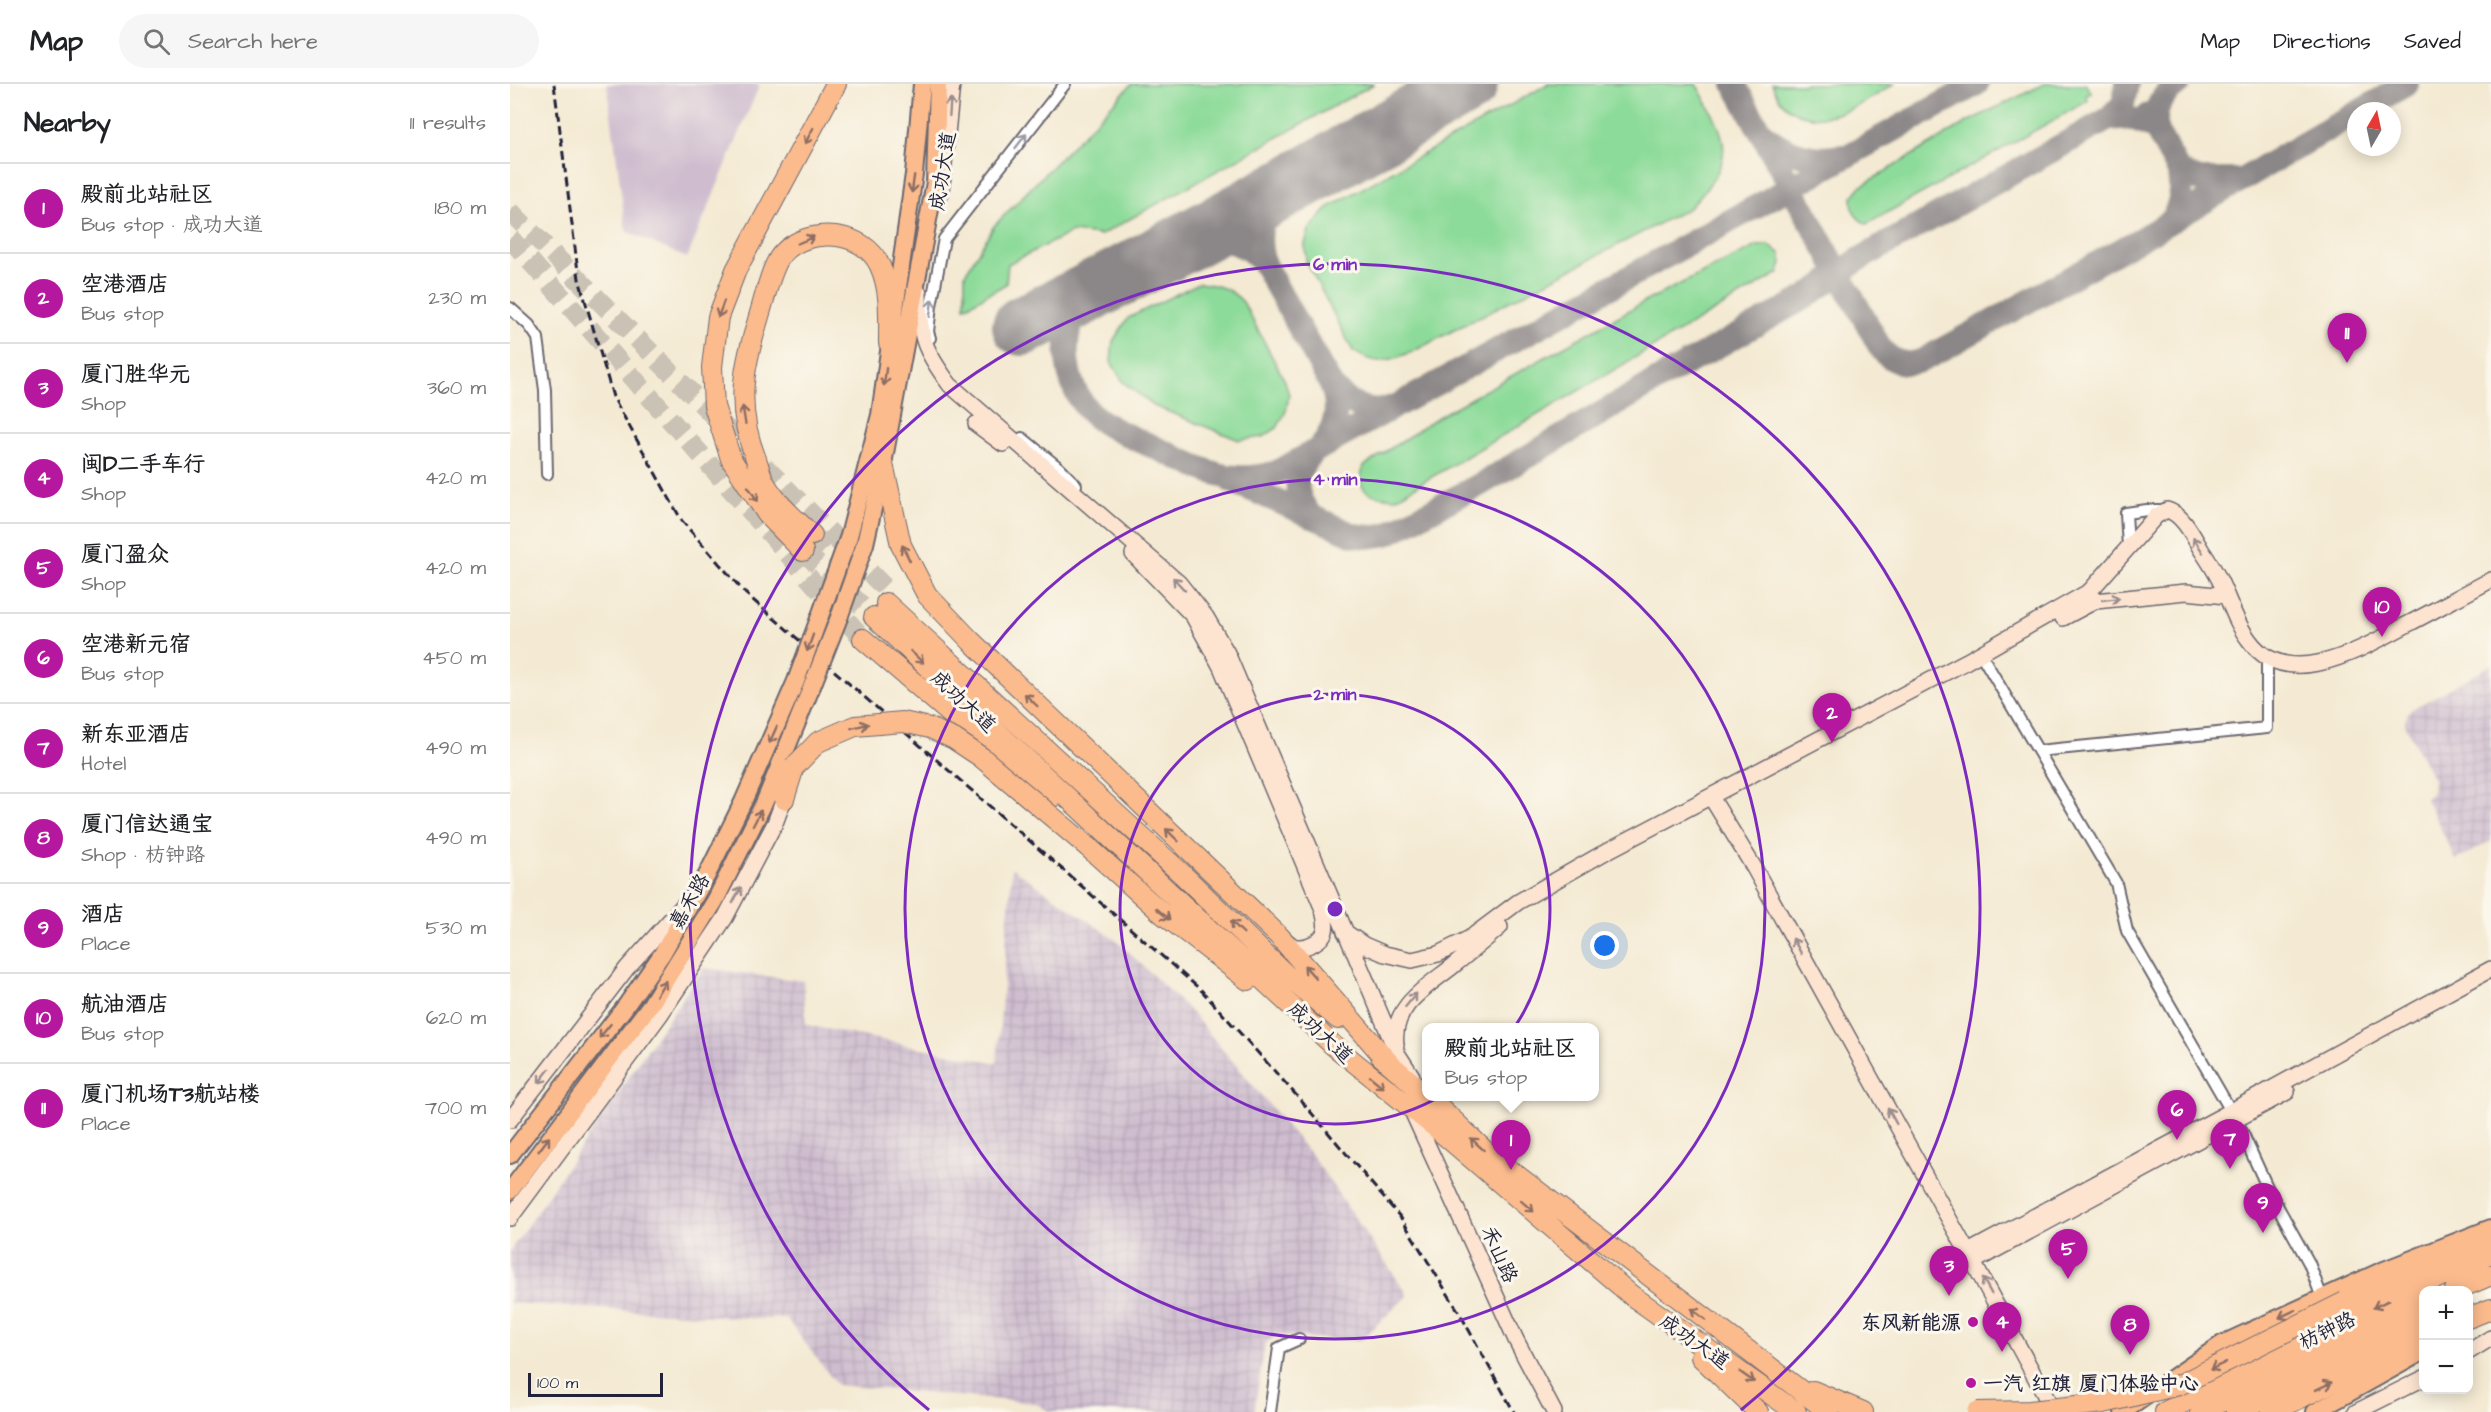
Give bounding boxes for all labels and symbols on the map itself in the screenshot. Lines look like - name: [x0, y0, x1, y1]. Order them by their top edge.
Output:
- one-way arrow: [945, 98, 956, 118]
- north arrow: [2347, 102, 2401, 156]
- one-way arrow: [803, 127, 815, 144]
- street label: 成功大道: [923, 129, 963, 213]
- one-way arrow: [1015, 133, 1028, 149]
- one-way arrow: [907, 174, 918, 193]
- one-way arrow: [796, 234, 814, 245]
- text: 6 min: [1313, 252, 1357, 277]
- one-way arrow: [925, 298, 936, 318]
- one-way arrow: [715, 299, 726, 318]
- pin: 11: [2328, 314, 2366, 363]
- one-way arrow: [879, 367, 890, 386]
- one-way arrow: [738, 405, 749, 425]
- text: 4 min: [1312, 467, 1358, 492]
- one-way arrow: [747, 486, 759, 502]
- one-way arrow: [2192, 537, 2204, 553]
- one-way arrow: [900, 545, 912, 562]
- one-way arrow: [1172, 577, 1186, 592]
- pin: 10: [2362, 588, 2402, 637]
- one-way arrow: [2101, 593, 2121, 604]
- one-way arrow: [804, 633, 815, 652]
- one-way arrow: [909, 649, 924, 663]
- street label: 成功大道: [925, 664, 1002, 739]
- text: 2 min: [1312, 682, 1357, 707]
- one-way arrow: [1024, 693, 1039, 707]
- pin: 2: [1812, 694, 1852, 743]
- one-way arrow: [850, 719, 869, 731]
- one-way arrow: [766, 725, 778, 743]
- one-way arrow: [751, 809, 763, 827]
- one-way arrow: [1165, 828, 1180, 842]
- street label: 嘉禾路: [663, 868, 717, 934]
- one-way arrow: [732, 887, 743, 905]
- centre of rings: [1325, 899, 1345, 919]
- one-way arrow: [1155, 908, 1171, 921]
- one-way arrow: [1229, 919, 1244, 934]
- your location: [1590, 931, 1619, 960]
- one-way arrow: [1791, 937, 1802, 955]
- one-way arrow: [1303, 965, 1317, 980]
- one-way arrow: [656, 980, 668, 997]
- one-way arrow: [1405, 992, 1418, 1008]
- street label: 成功大道: [1282, 995, 1359, 1070]
- one-way arrow: [599, 1023, 612, 1039]
- one-way arrow: [537, 1068, 550, 1084]
- one-way arrow: [1369, 1075, 1384, 1089]
- pin: 6: [2158, 1090, 2196, 1140]
- one-way arrow: [1886, 1108, 1898, 1125]
- pin: 1: [1492, 1120, 1530, 1170]
- pin: 7: [2210, 1120, 2250, 1169]
- one-way arrow: [538, 1136, 551, 1152]
- one-way arrow: [1470, 1137, 1485, 1151]
- pin: 9: [2244, 1184, 2282, 1233]
- one-way arrow: [1519, 1199, 1534, 1213]
- street label: 禾山路: [1474, 1221, 1524, 1288]
- pin: 5: [2048, 1230, 2088, 1279]
- pin: 3: [1930, 1246, 1968, 1296]
- one-way arrow: [1980, 1278, 1992, 1295]
- one-way arrow: [2372, 1299, 2390, 1311]
- pin: 4: [1982, 1302, 2022, 1352]
- street label: 枋钟路: [2294, 1305, 2361, 1357]
- pin: 8: [2110, 1306, 2150, 1355]
- street label: 成功大道: [1654, 1307, 1735, 1376]
- one-way arrow: [1691, 1307, 1707, 1320]
- place label: 东风新能源: [1861, 1309, 1961, 1337]
- one-way arrow: [2279, 1309, 2297, 1320]
- marker: 东风新能源: [1966, 1315, 1980, 1329]
- one-way arrow: [2210, 1361, 2228, 1372]
- scale bar: [528, 1370, 663, 1398]
- place label: 一汽 红旗 厦门体验中心: [1983, 1370, 2199, 1398]
- one-way arrow: [1739, 1371, 1755, 1383]
- marker: 一汽 红旗 厦门体验中心: [1964, 1376, 1978, 1390]
- one-way arrow: [2315, 1380, 2333, 1391]

